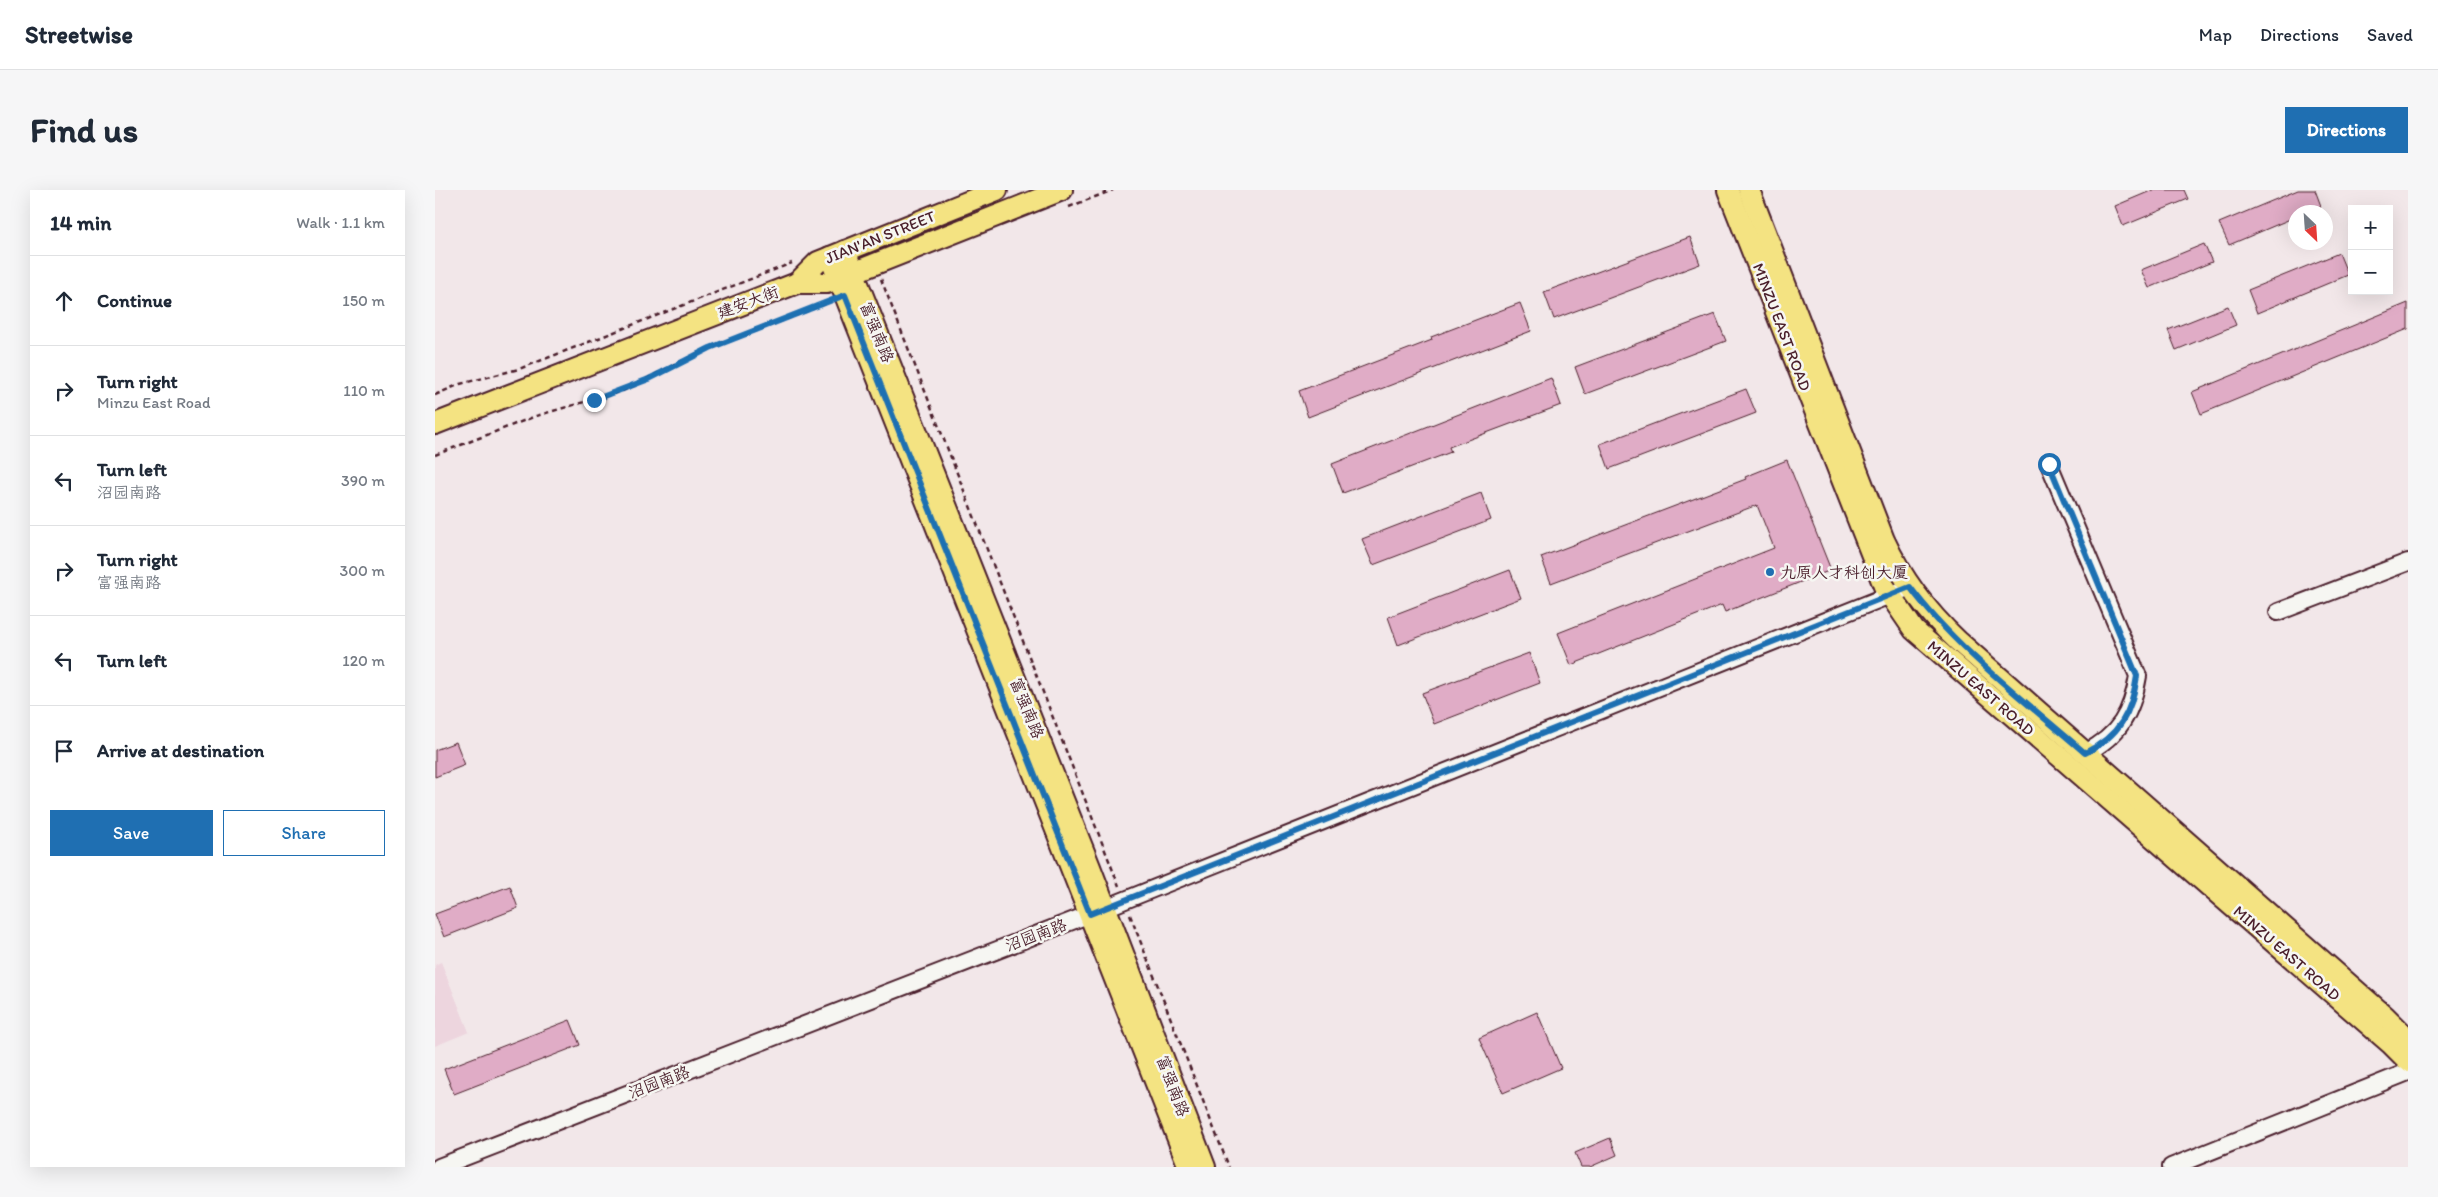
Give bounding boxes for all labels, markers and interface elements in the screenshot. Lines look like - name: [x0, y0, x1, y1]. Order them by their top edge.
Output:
- text: Streetwise: [25, 20, 133, 49]
- text: Map: [2199, 24, 2232, 46]
- text: Directions: [2260, 24, 2339, 46]
- text: Saved: [2367, 24, 2413, 46]
- button: Directions: [2285, 107, 2408, 153]
- text: Find us: [30, 109, 138, 151]
- north arrow: [2288, 205, 2333, 250]
- map controls: [2348, 205, 2393, 295]
- button: +: [2348, 205, 2393, 250]
- street label: JIAN'AN STREET: [822, 206, 938, 268]
- text: 14 min: [50, 210, 111, 235]
- text: Walk · 1.1 km: [296, 213, 385, 232]
- button: −: [2348, 250, 2393, 295]
- street label: MINZU EAST ROAD: [1749, 260, 1815, 394]
- street label: 建安大街: [715, 282, 781, 322]
- icon: ahead: [50, 287, 78, 315]
- text: Continue: [97, 289, 172, 312]
- text: 150 m: [342, 291, 385, 310]
- street label: 富强南路: [856, 299, 898, 365]
- text: Turn right: [97, 370, 178, 393]
- icon: right: [50, 377, 78, 405]
- text: 110 m: [343, 381, 385, 400]
- route end: [583, 389, 606, 412]
- text: Minzu East Road: [97, 393, 210, 412]
- route start: [2038, 453, 2061, 476]
- text: Turn left: [97, 458, 167, 481]
- icon: left: [50, 467, 78, 495]
- text: 390 m: [341, 471, 385, 490]
- text: 沼园南路: [97, 483, 161, 502]
- text: Turn right: [97, 548, 178, 571]
- icon: right: [50, 557, 78, 585]
- text: 300 m: [340, 561, 385, 580]
- place label: 九原人才科创大厦: [1780, 563, 1908, 582]
- marker: 九原人才科创大厦: [1764, 566, 1776, 578]
- text: 富强南路: [97, 573, 161, 592]
- street label: MINZU EAST ROAD: [1924, 636, 2039, 740]
- icon: left: [50, 647, 78, 675]
- text: Turn left: [97, 649, 167, 672]
- text: 120 m: [342, 651, 385, 670]
- street label: 富强南路: [1006, 675, 1048, 741]
- icon: arrive: [50, 737, 78, 765]
- text: Arrive at destination: [97, 739, 264, 762]
- button: Save: [50, 810, 213, 856]
- button: Share: [223, 810, 385, 856]
- street label: MINZU EAST ROAD: [2230, 901, 2345, 1005]
- street label: 沼园南路: [1003, 915, 1069, 955]
- street label: 富强南路: [1153, 1053, 1193, 1119]
- street label: 沼园南路: [626, 1062, 692, 1102]

